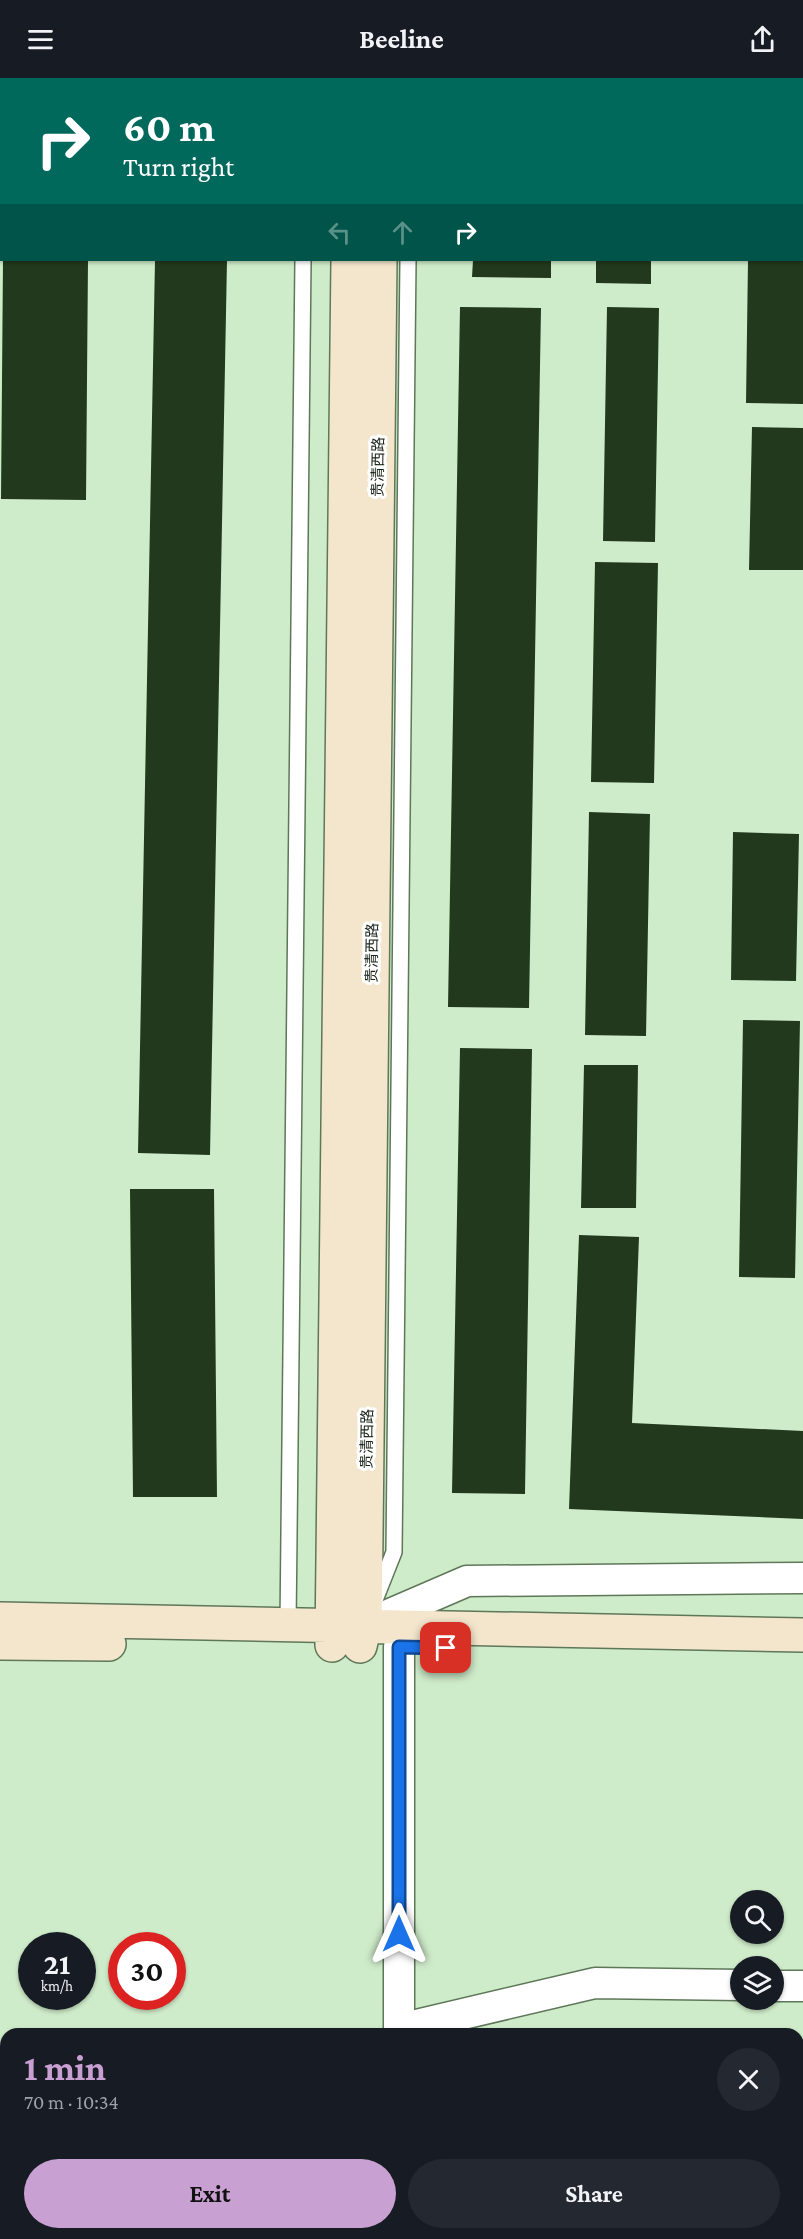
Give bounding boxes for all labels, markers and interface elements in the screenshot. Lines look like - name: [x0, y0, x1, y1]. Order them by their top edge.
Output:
- icon: menu: [24, 23, 57, 56]
- icon: share: [746, 23, 779, 56]
- text: Beeline: [359, 24, 444, 54]
- icon: right: [24, 102, 102, 180]
- text: 60 m: [123, 103, 215, 150]
- text: Turn right: [123, 152, 234, 182]
- icon: left: [323, 216, 356, 249]
- icon: ahead: [386, 216, 419, 249]
- icon: right: [449, 216, 482, 249]
- street label: 贵清西路: [369, 437, 387, 497]
- street label: 贵清西路: [363, 923, 381, 983]
- street label: 贵清西路: [358, 1409, 376, 1469]
- pin: [420, 1622, 471, 1673]
- icon: arrive: [429, 1631, 462, 1664]
- map controls: [730, 1890, 784, 2010]
- button: search: [730, 1890, 784, 1944]
- position arrow: [367, 1902, 431, 1966]
- speed limit sign: 30: [108, 1932, 186, 2010]
- text: 21: [44, 1947, 70, 1980]
- button: layers: [730, 1956, 784, 2010]
- text: km/h: [41, 1978, 73, 1994]
- text: 1 min: [24, 2048, 106, 2088]
- button: close: [717, 2048, 780, 2111]
- text: 70 m · 10:34: [24, 2091, 119, 2113]
- button: Exit: [24, 2159, 396, 2228]
- button: Share: [408, 2159, 780, 2228]

